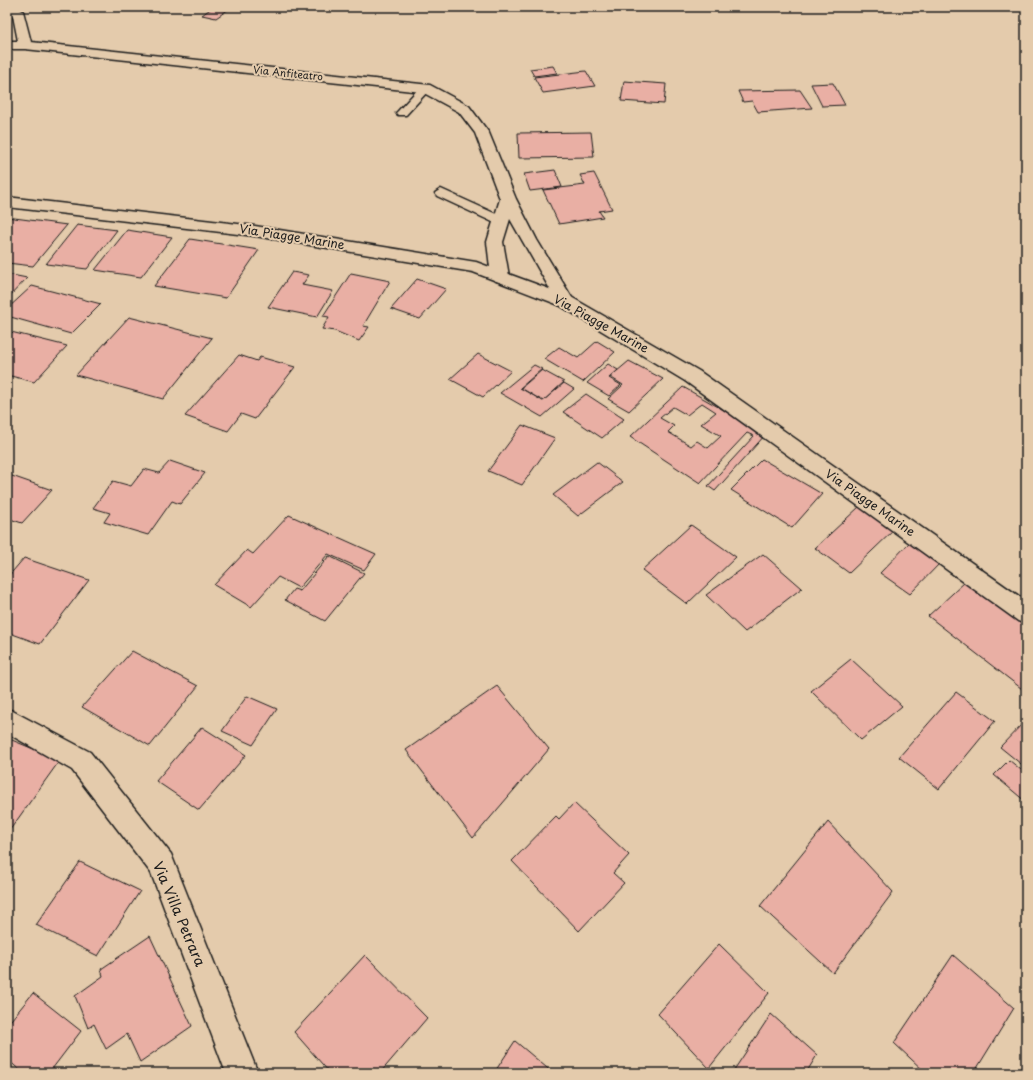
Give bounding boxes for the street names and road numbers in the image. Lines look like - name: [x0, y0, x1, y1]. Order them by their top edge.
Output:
- street label: Via Anfiteatro: [252, 61, 324, 84]
- street label: Via Piagge Marine: [238, 219, 346, 253]
- street label: Via Piagge Marine: [551, 289, 653, 357]
- street label: Via Piagge Marine: [822, 464, 920, 540]
- street label: Via Villa Petrara: [148, 858, 211, 970]

